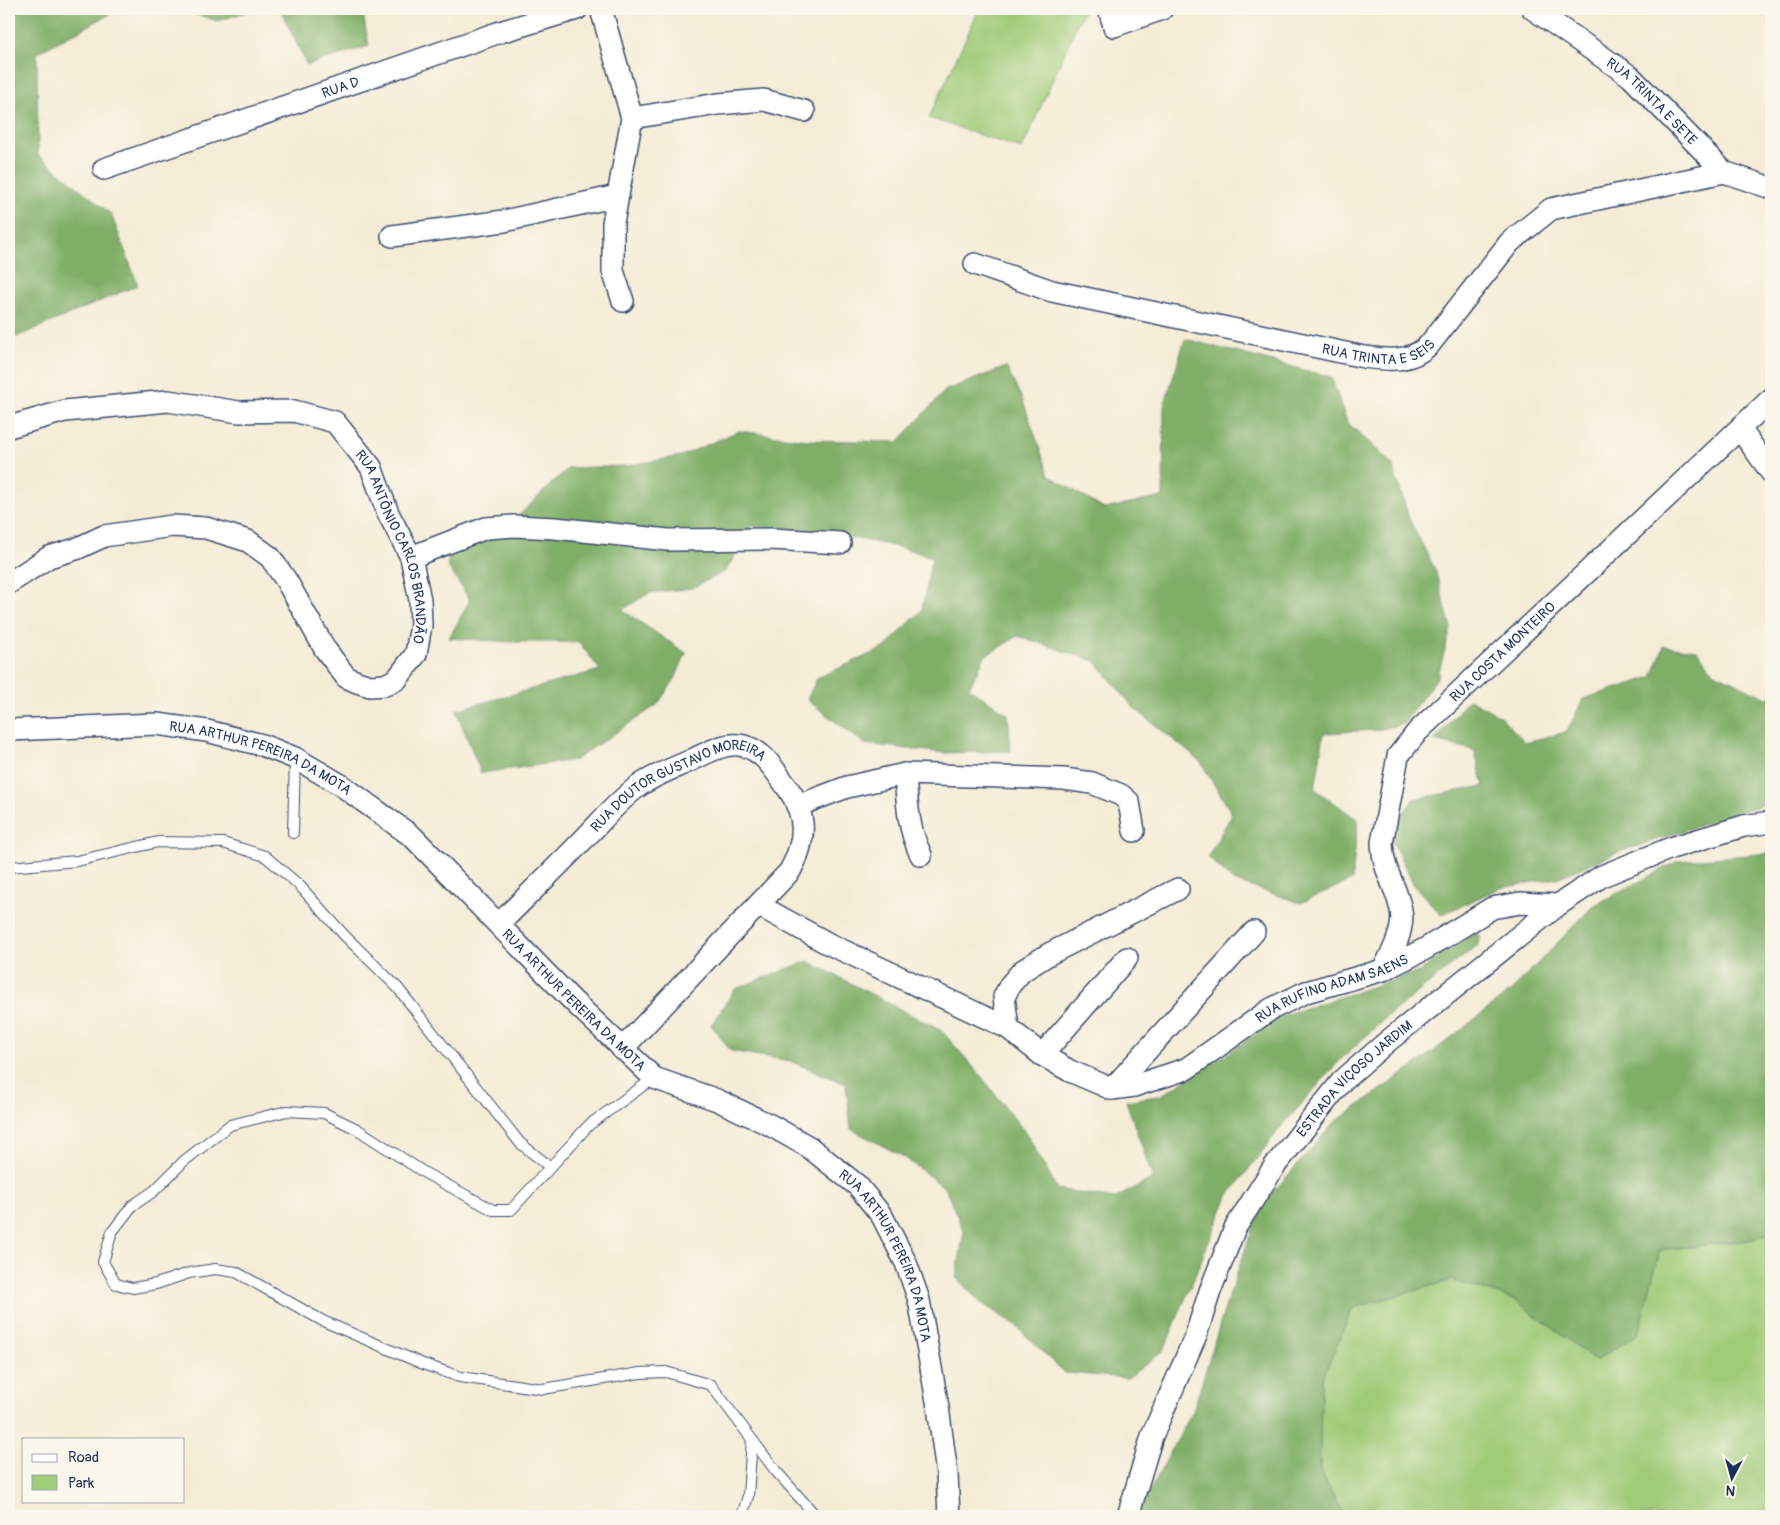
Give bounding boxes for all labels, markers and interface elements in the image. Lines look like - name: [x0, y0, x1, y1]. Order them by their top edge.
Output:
- street label: RUA TRINTA E SETE: [1603, 54, 1701, 148]
- street label: RUA D: [319, 73, 361, 102]
- street label: RUA TRINTA E SEIS: [1321, 336, 1439, 368]
- street label: RUA ANTÔNIO CARLOS BRANDÃO: [352, 446, 430, 645]
- street label: RUA COSTA MONTEIRO: [1446, 598, 1559, 705]
- street label: RUA ARTHUR PEREIRA DA MOTA: [168, 717, 355, 798]
- street label: RUA DOUTOR GUSTAVO MOREIRA: [587, 736, 770, 835]
- street label: RUA ARTHUR PEREIRA DA MOTA: [499, 925, 649, 1074]
- street label: RUA RUFINO ADAM SAENS: [1252, 950, 1411, 1026]
- street label: ESTRADA VIÇOSO JARDIM: [1293, 1017, 1416, 1140]
- street label: RUA ARTHUR PEREIRA DA MOTA: [835, 1166, 935, 1343]
- legend: [22, 1438, 185, 1502]
- text: Road: [68, 1448, 99, 1467]
- north arrow: [1708, 1452, 1758, 1502]
- text: Park: [68, 1474, 95, 1493]
- text: N: [1725, 1481, 1736, 1499]

